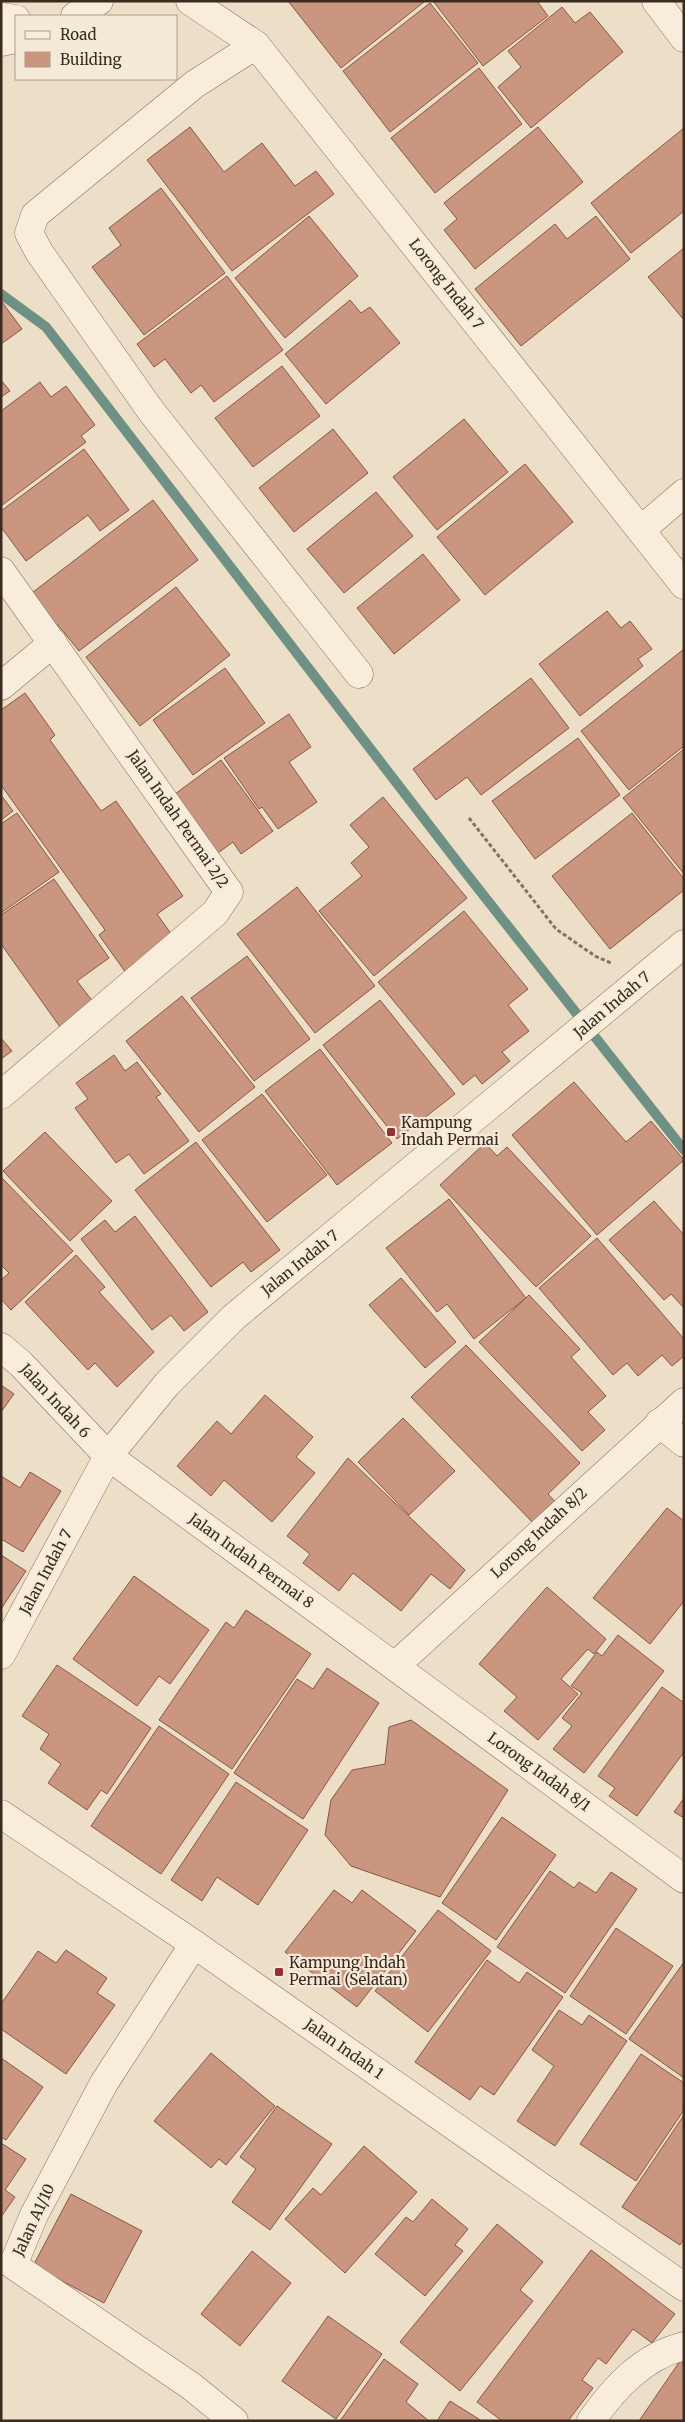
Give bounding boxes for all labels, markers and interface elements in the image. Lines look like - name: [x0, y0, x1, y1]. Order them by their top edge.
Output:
- legend: [15, 15, 178, 80]
- text: Road: [60, 25, 96, 44]
- text: Building: [60, 50, 122, 69]
- street label: Lorong Indah 7: [405, 234, 488, 333]
- street label: Jalan Indah Permai 2/2: [123, 745, 233, 891]
- street label: Jalan Indah 7: [569, 967, 654, 1043]
- place label: Kampung Indah Permai: [401, 1113, 499, 1149]
- marker: Kampung Indah Permai: [385, 1126, 397, 1138]
- street label: Jalan Indah 7: [256, 1225, 343, 1300]
- street label: Jalan Indah 6: [16, 1359, 95, 1442]
- street label: Lorong Indah 8/2: [487, 1483, 591, 1582]
- street label: Jalan Indah Permai 8: [184, 1508, 317, 1612]
- street label: Jalan Indah 7: [15, 1525, 76, 1619]
- street label: Lorong Indah 8/1: [484, 1728, 595, 1815]
- place label: Kampung Indah Permai (Selatan): [289, 1953, 408, 1989]
- marker: Kampung Indah Permai (Selatan): [273, 1966, 285, 1978]
- street label: Jalan Indah 1: [300, 2014, 388, 2083]
- street label: Jalan A1/10: [8, 2181, 59, 2260]

